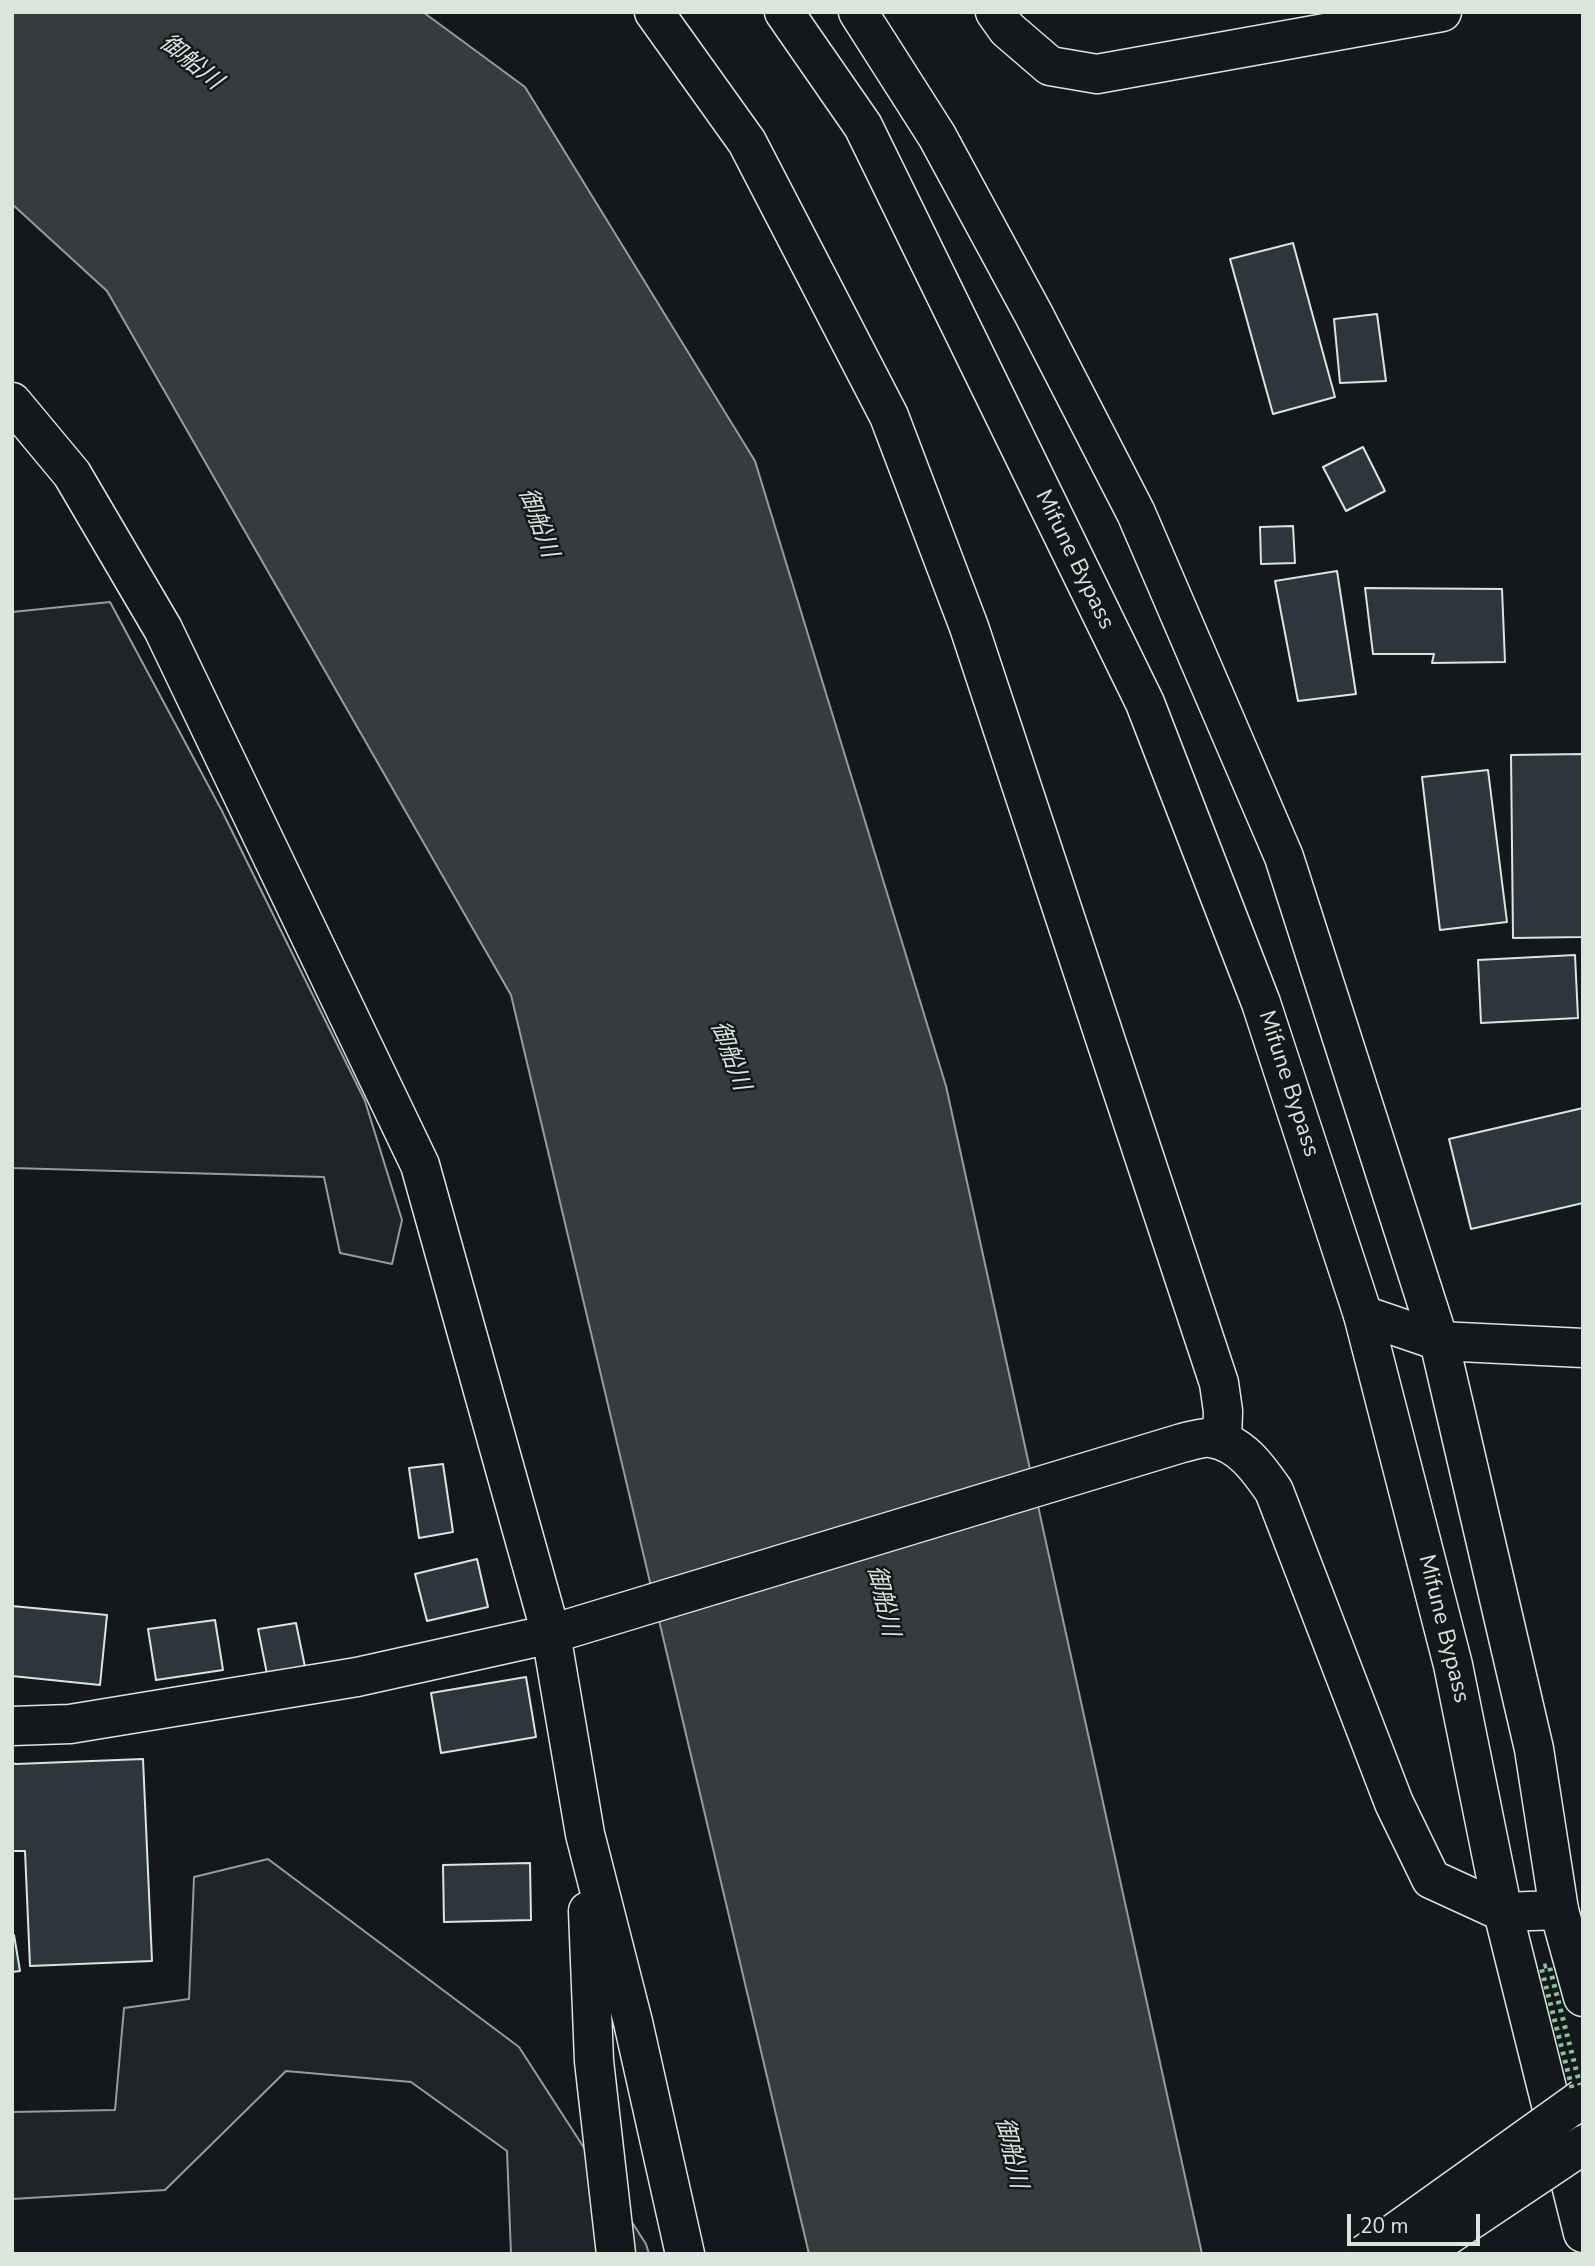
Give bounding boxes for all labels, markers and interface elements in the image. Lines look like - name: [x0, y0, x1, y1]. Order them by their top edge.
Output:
- water label: 御船川: [153, 29, 227, 97]
- water label: 御船川: [511, 484, 563, 562]
- street label: Mifune Bypass: [1028, 486, 1120, 634]
- street label: Mifune Bypass: [1251, 1008, 1325, 1160]
- water label: 御船川: [703, 1017, 755, 1095]
- street label: Mifune Bypass: [1411, 1552, 1475, 1706]
- water label: 御船川: [860, 1563, 904, 1639]
- water label: 御船川: [988, 2115, 1032, 2191]
- scale bar: [1350, 2200, 1483, 2244]
- text: 20 m: [1360, 2212, 1409, 2240]

